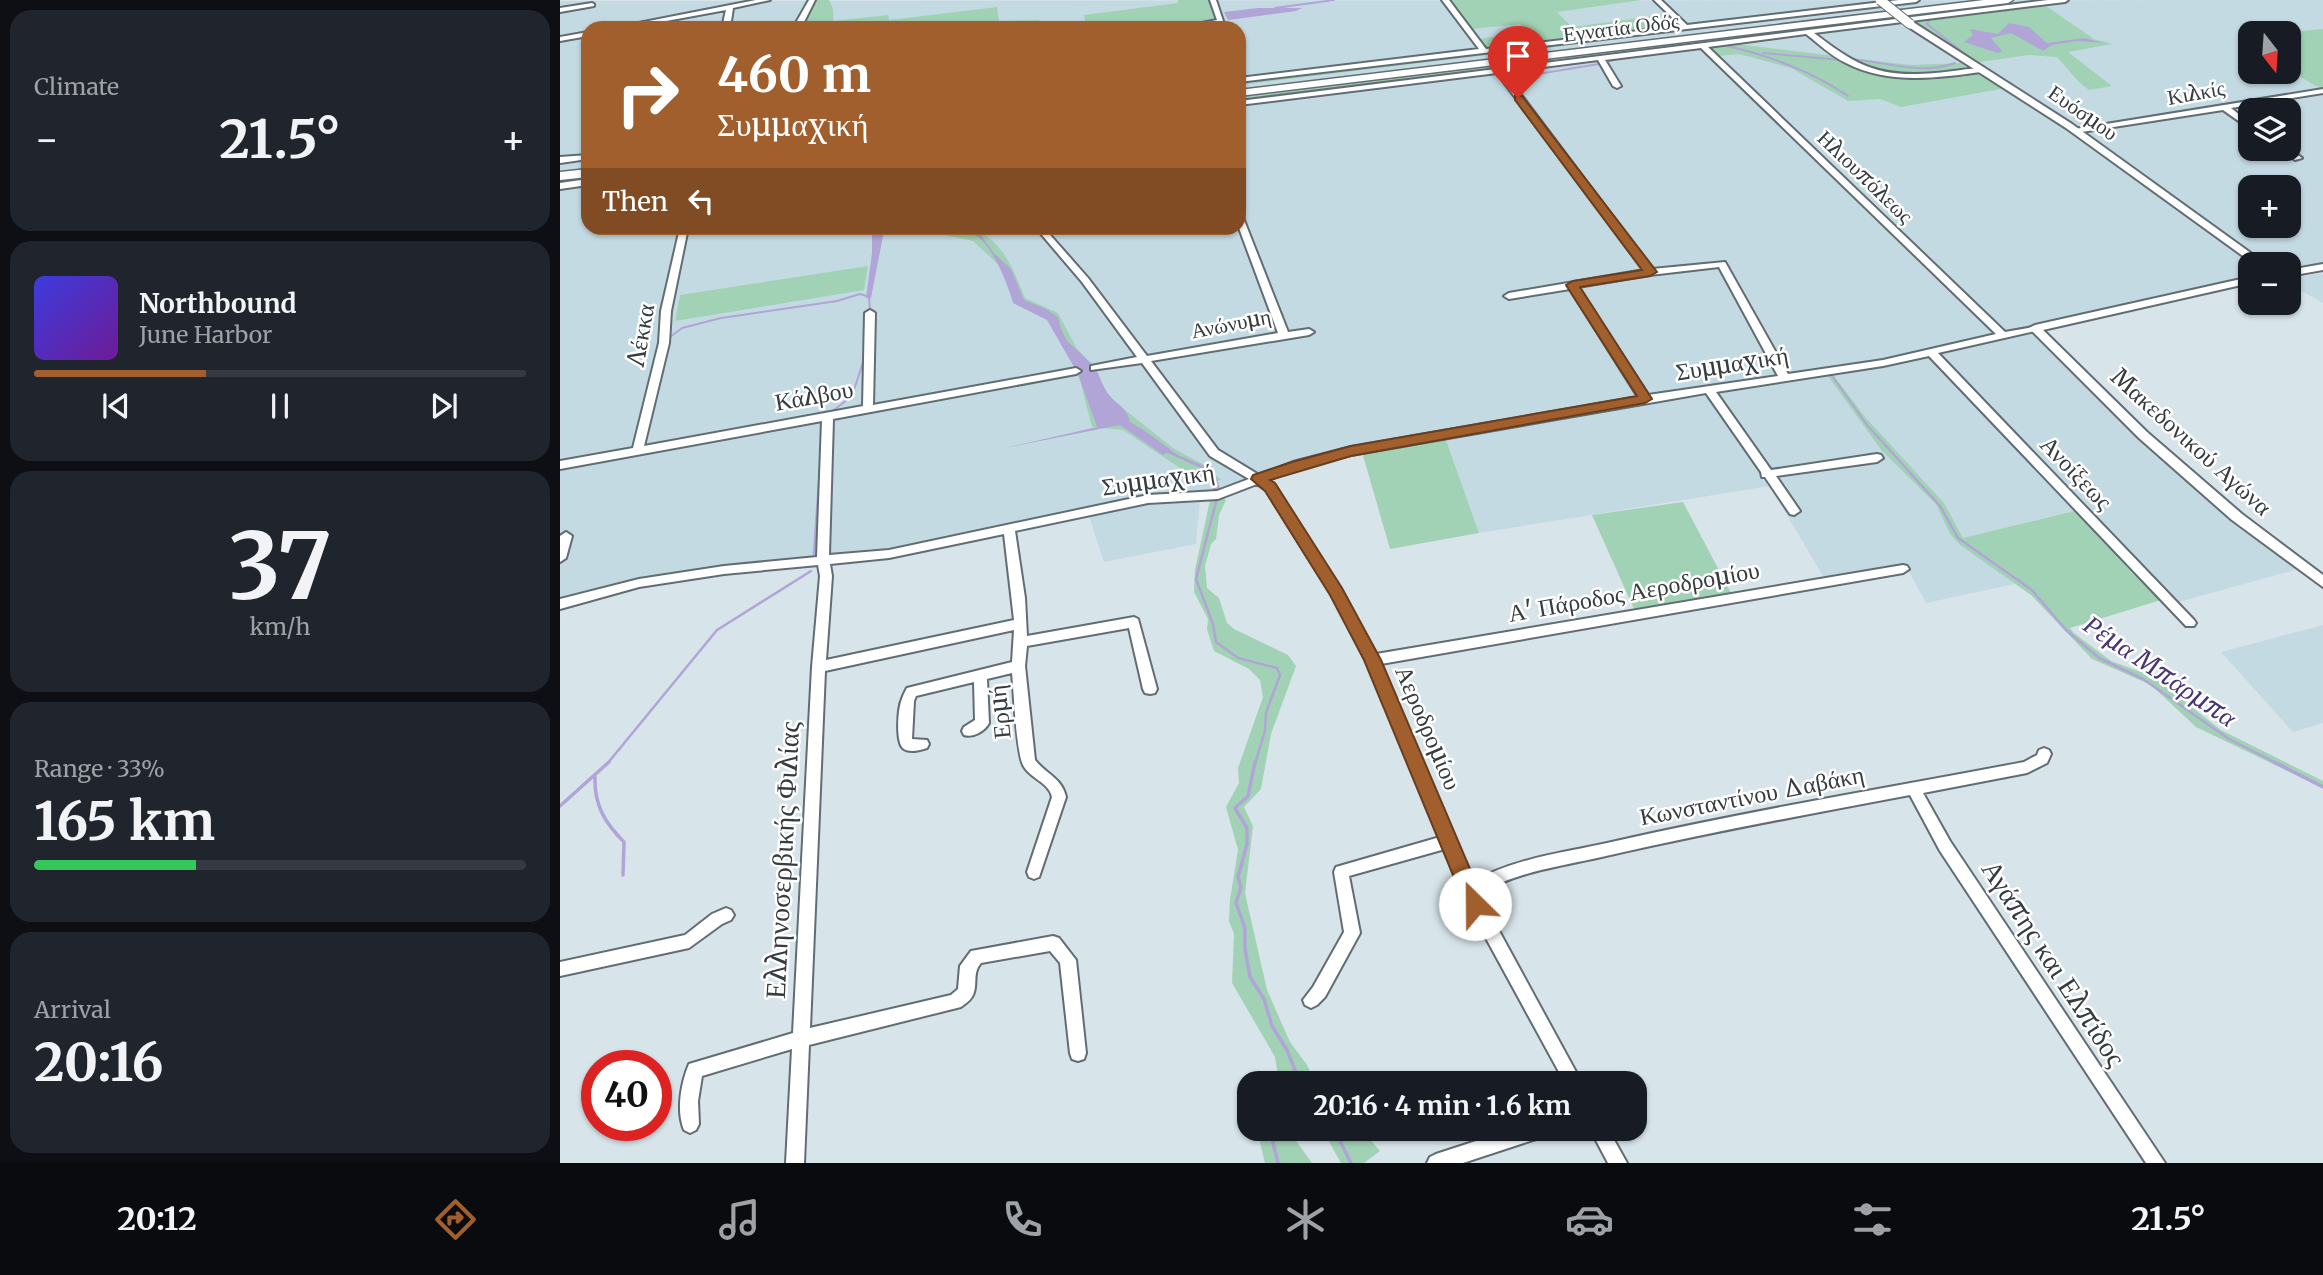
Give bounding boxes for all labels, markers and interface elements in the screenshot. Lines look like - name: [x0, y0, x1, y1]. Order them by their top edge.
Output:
- street label: Εγνατία Οδός: [1561, 7, 1681, 48]
- north arrow: [2238, 21, 2301, 84]
- map controls: [2238, 21, 2301, 315]
- pin: [1488, 26, 1548, 98]
- icon: arrive: [1499, 37, 1537, 75]
- text: 460 m: [717, 44, 871, 105]
- icon: right: [602, 49, 693, 140]
- text: Climate: [34, 72, 119, 101]
- street label: Κιλκίς: [2165, 74, 2227, 111]
- street label: Ευόσμου: [2043, 79, 2123, 146]
- button: layers: [2238, 98, 2301, 161]
- text: Συμμαχική: [717, 105, 868, 145]
- text: 21.5°: [219, 107, 341, 172]
- text: −: [34, 116, 59, 163]
- text: +: [501, 116, 526, 163]
- street label: Ηλιουπόλεως: [1812, 124, 1919, 229]
- button: +: [2238, 175, 2301, 238]
- icon: left: [682, 182, 720, 220]
- text: Then: [602, 185, 668, 218]
- button: −: [2238, 252, 2301, 315]
- text: Northbound: [139, 287, 297, 320]
- street label: Λέκκα: [620, 301, 661, 369]
- street label: Ανώνυμη: [1189, 303, 1273, 344]
- text: June Harbor: [139, 320, 272, 349]
- street label: Συμμαχική: [1673, 339, 1790, 388]
- street label: Μακεδονικού Αγώνα: [2105, 361, 2278, 522]
- street label: Κάλβου: [772, 373, 856, 418]
- icon: previous: [97, 387, 135, 425]
- icon: pause: [261, 387, 299, 425]
- icon: next: [425, 387, 463, 425]
- street label: Ανοίξεως: [2034, 429, 2119, 516]
- street label: Συμμαχική: [1100, 456, 1216, 503]
- text: 37: [228, 509, 332, 624]
- street label: Α' Πάροδος Αεροδρομίου: [1506, 554, 1762, 629]
- water label: Ρέμα Μπάρμπα: [2077, 607, 2244, 735]
- text: km/h: [250, 612, 310, 641]
- street label: Αεροδρομίου: [1388, 661, 1469, 795]
- street label: Ερμή: [981, 683, 1018, 741]
- street label: Ελληνοσερβικής Φιλίας: [757, 720, 807, 1000]
- text: Range · 33%: [34, 754, 165, 783]
- street label: Κωνσταντίνου Δαβάκη: [1637, 759, 1867, 832]
- text: 165 km: [34, 789, 215, 854]
- street label: Αγάπης και Ελπίδος: [1974, 853, 2134, 1073]
- position arrow: [1438, 867, 1512, 941]
- text: Arrival: [34, 995, 111, 1024]
- text: 20:16: [34, 1030, 163, 1095]
- speed limit sign: 40: [581, 1050, 672, 1141]
- text: 20:16 · 4 min · 1.6 km: [1313, 1089, 1571, 1122]
- icon: directions: [431, 1195, 480, 1244]
- icon: music: [715, 1195, 764, 1244]
- icon: phone: [998, 1195, 1047, 1244]
- icon: climate: [1281, 1195, 1330, 1244]
- icon: car: [1565, 1195, 1614, 1244]
- icon: filters: [1848, 1195, 1897, 1244]
- text: 20:12: [117, 1199, 197, 1239]
- text: 21.5°: [2131, 1199, 2206, 1239]

